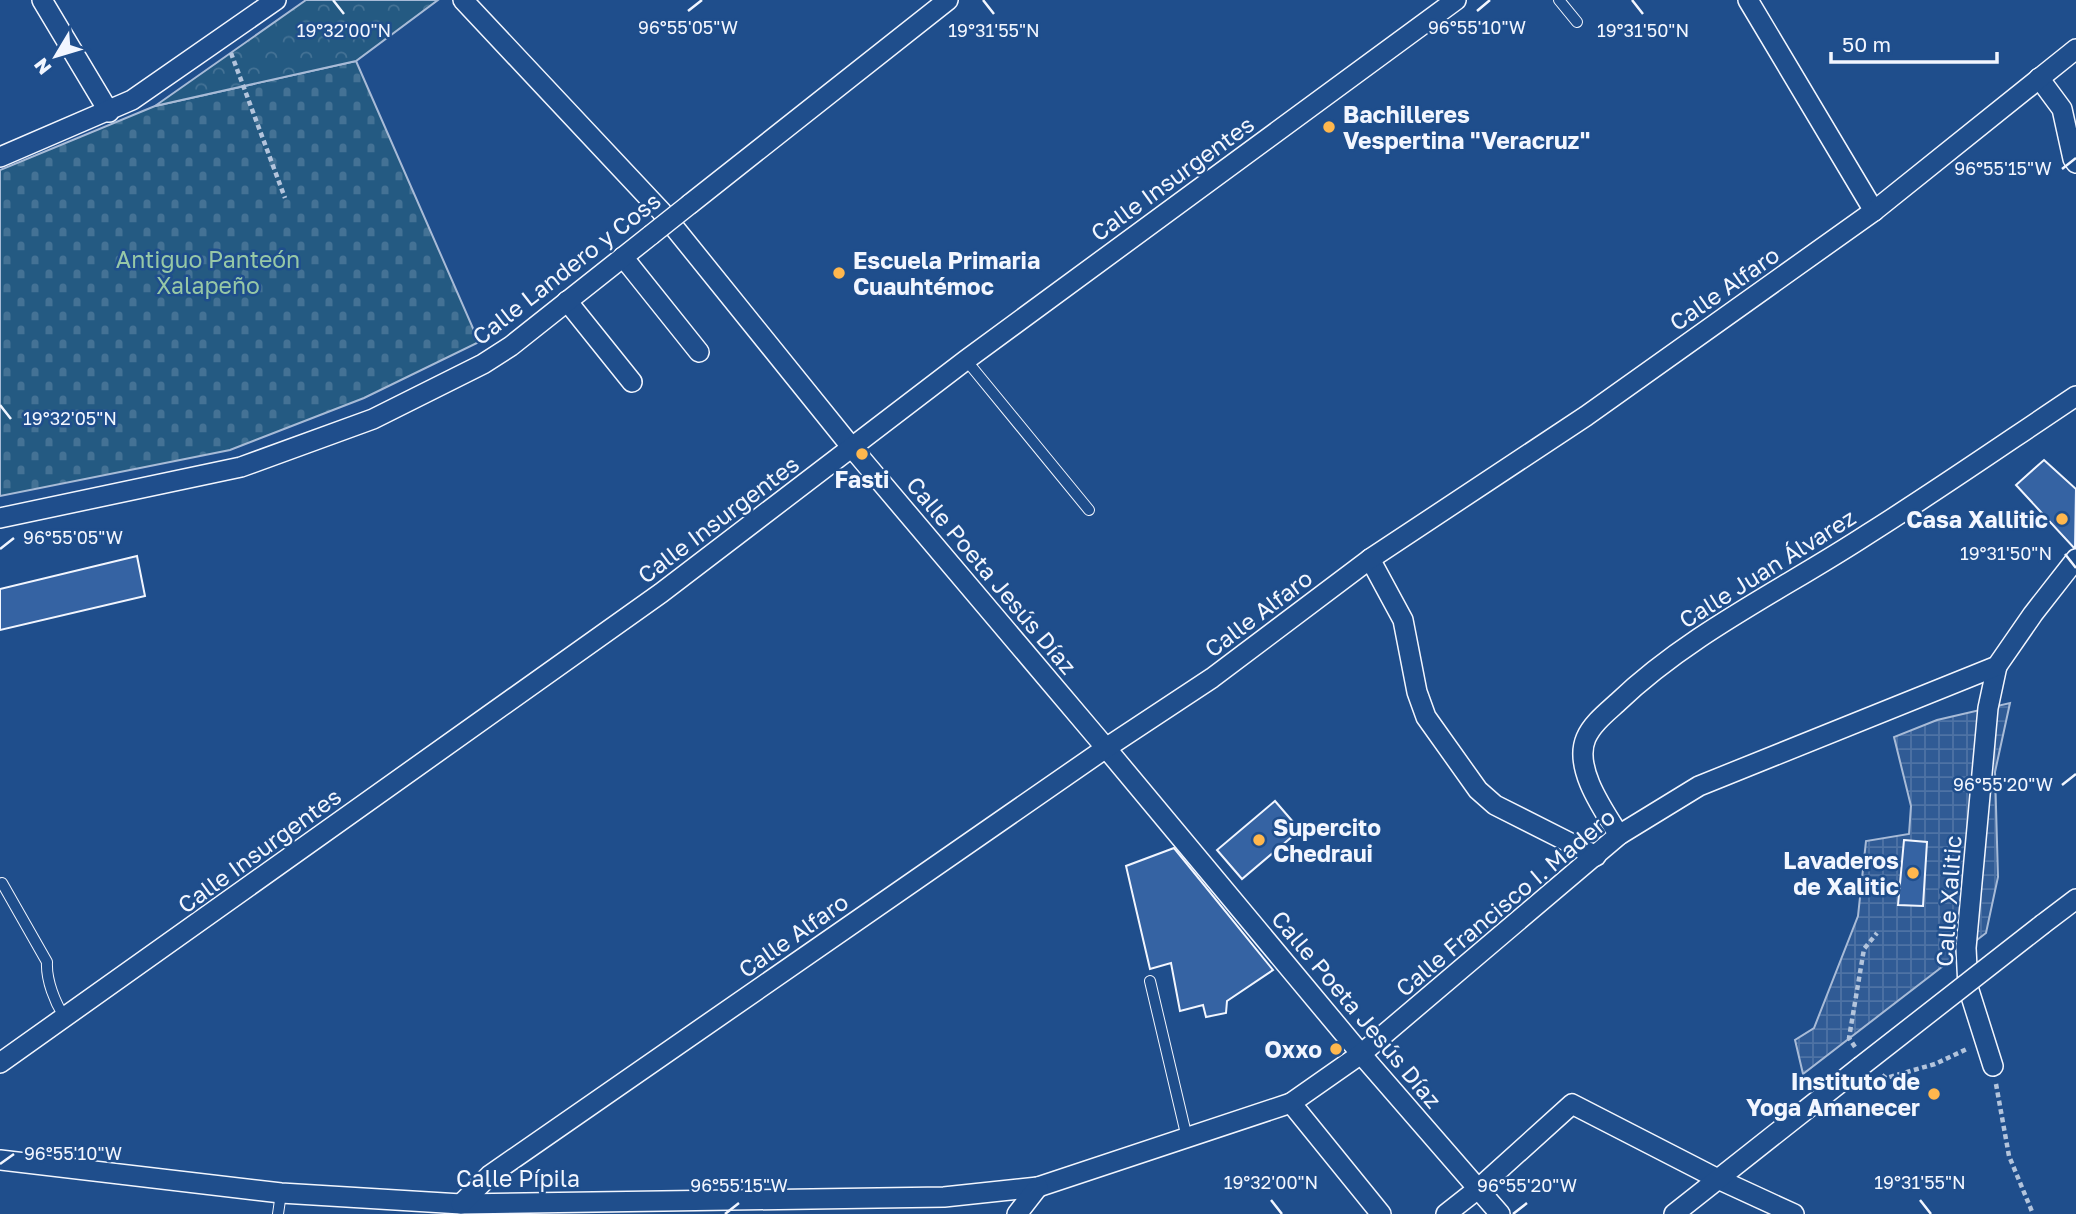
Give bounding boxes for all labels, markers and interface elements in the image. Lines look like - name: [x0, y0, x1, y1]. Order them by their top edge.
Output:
- text: 96°55'05"W: [638, 16, 738, 38]
- text: 96°55'10"W: [1428, 16, 1526, 38]
- text: 19°32'00"N: [297, 19, 391, 41]
- text: 19°31'55"N: [948, 19, 1040, 41]
- text: 19°31'50"N: [1597, 19, 1689, 41]
- north arrow: [21, 21, 91, 91]
- scale bar: [1831, 21, 1997, 65]
- text: 50 m: [1842, 31, 1891, 57]
- text: N: [29, 54, 56, 80]
- place label: Bachilleres Vespertina "Veracruz": [1343, 100, 1590, 154]
- street label: Calle Insurgentes: [1085, 109, 1259, 247]
- marker: Bachilleres Vespertina "Veracruz": [1321, 119, 1337, 135]
- text: 96°55'15"W: [1954, 157, 2052, 179]
- street label: Calle Landero y Coss: [466, 186, 666, 350]
- street label: Calle Alfaro: [1664, 240, 1784, 336]
- park label: Antiguo Panteón Xalapeño: [116, 245, 300, 299]
- place label: Escuela Primaria Cuauhtémoc: [853, 246, 1040, 300]
- marker: Escuela Primaria Cuauhtémoc: [831, 265, 847, 281]
- text: 19°32'05"N: [23, 407, 117, 429]
- marker: Fasti: [854, 446, 870, 462]
- street label: Calle Insurgentes: [632, 449, 804, 589]
- place label: Fasti: [835, 465, 889, 493]
- street label: Calle Poeta Jesús Díaz: [901, 471, 1083, 679]
- street label: Calle Juan Álvarez: [1674, 502, 1860, 634]
- place label: Casa Xallitic: [1906, 505, 2048, 533]
- marker: Casa Xallitic: [2054, 511, 2070, 527]
- text: 96°55'05"W: [23, 526, 123, 548]
- text: 19°31'50"N: [1960, 542, 2052, 564]
- street label: Calle Alfaro: [1199, 563, 1317, 663]
- text: 96°55'20"W: [1953, 773, 2053, 795]
- street label: Calle Insurgentes: [172, 781, 346, 919]
- street label: Calle Francisco I. Madero: [1390, 802, 1620, 1002]
- place label: Supercito Chedraui: [1273, 813, 1381, 867]
- marker: Supercito Chedraui: [1251, 832, 1267, 848]
- street label: Calle Xalitic: [1929, 834, 1967, 968]
- place label: Lavaderos de Xalitic: [1783, 846, 1899, 900]
- marker: Lavaderos de Xalitic: [1905, 865, 1921, 881]
- street label: Calle Alfaro: [733, 887, 853, 983]
- street label: Calle Poeta Jesús Díaz: [1266, 905, 1448, 1113]
- place label: Oxxo: [1264, 1035, 1322, 1063]
- marker: Oxxo: [1328, 1041, 1344, 1057]
- place label: Instituto de Yoga Amanecer: [1746, 1067, 1920, 1121]
- marker: Instituto de Yoga Amanecer: [1926, 1086, 1942, 1102]
- text: 96°55'10"W: [24, 1142, 122, 1164]
- street label: Calle Pípila: [456, 1164, 580, 1192]
- text: 19°32'00"N: [1224, 1171, 1318, 1193]
- text: 19°31'55"N: [1874, 1171, 1966, 1193]
- text: 96°55'15"W: [690, 1174, 788, 1196]
- text: 96°55'20"W: [1477, 1174, 1577, 1196]

